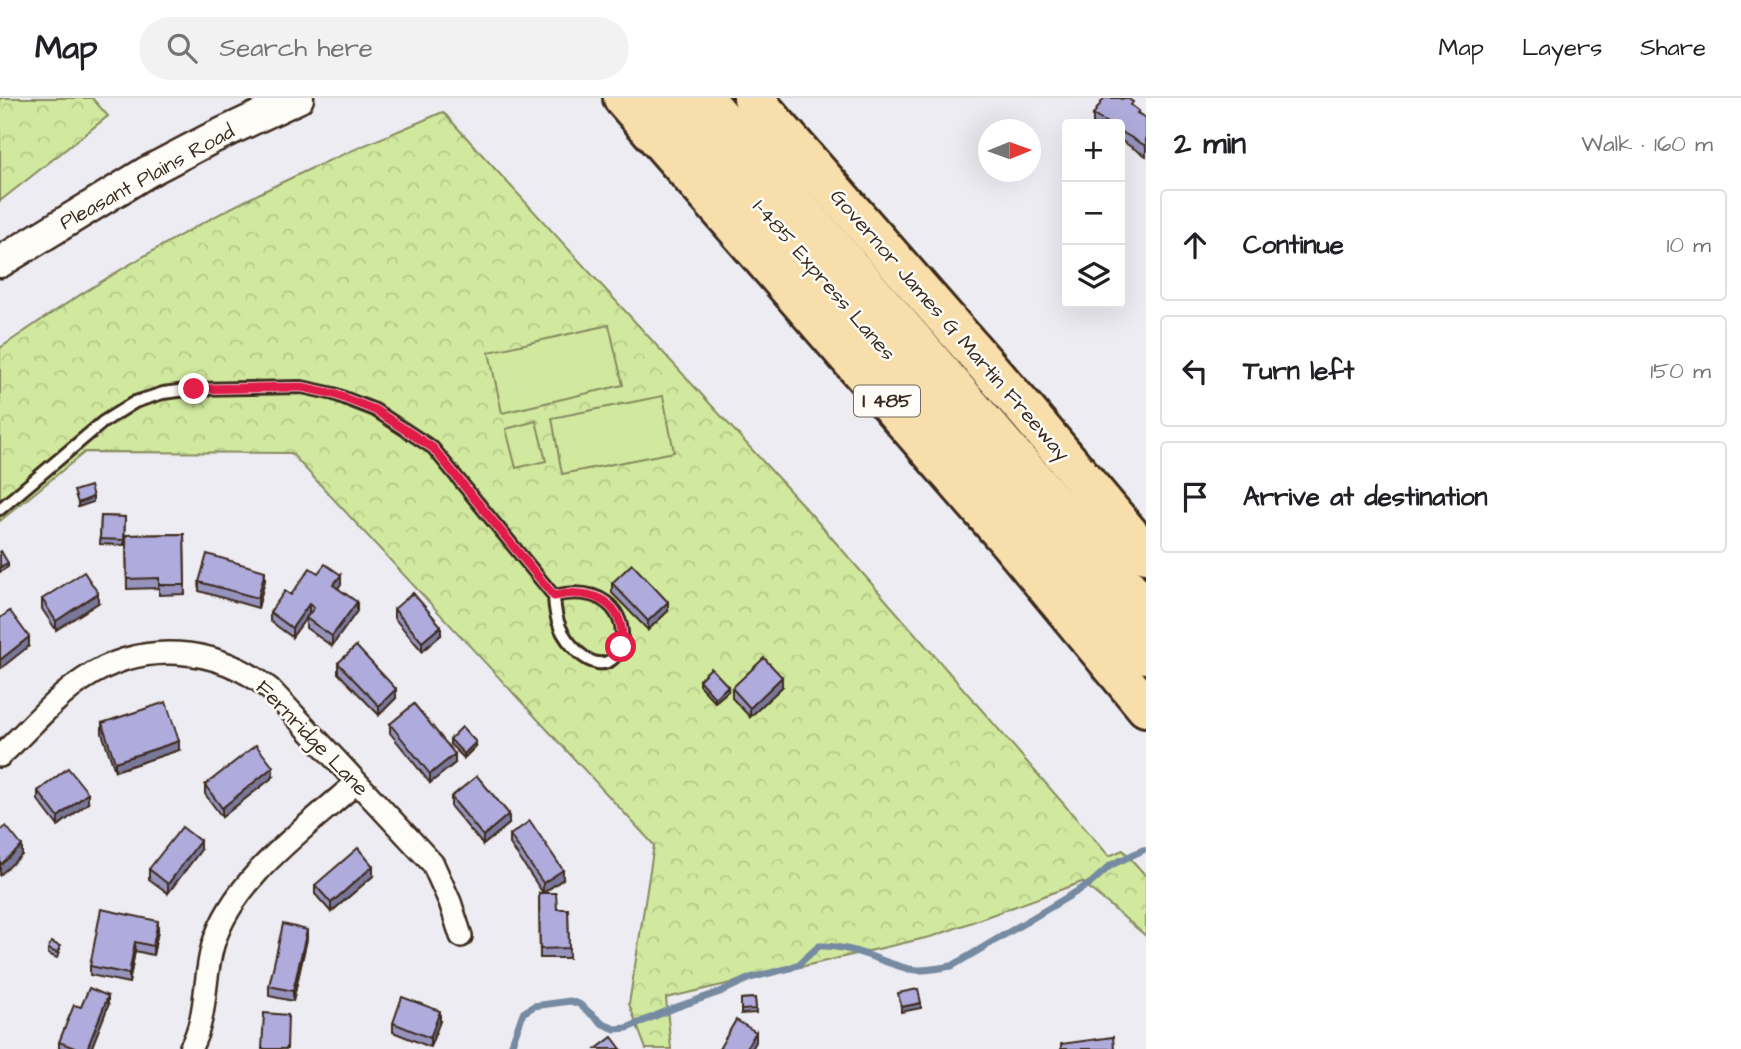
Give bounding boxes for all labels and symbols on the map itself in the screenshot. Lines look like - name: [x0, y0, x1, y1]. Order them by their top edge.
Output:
- street label: Pleasant Plains Road: [54, 117, 240, 237]
- north arrow: [978, 119, 1041, 182]
- street label: Governor James G Martin Freeway: [822, 183, 1077, 469]
- street label: I-485 Express Lanes: [745, 193, 902, 368]
- route end: [178, 373, 209, 404]
- road number: I 485: [854, 386, 920, 416]
- route start: [605, 631, 636, 662]
- street label: Fernridge Lane: [248, 674, 375, 804]

